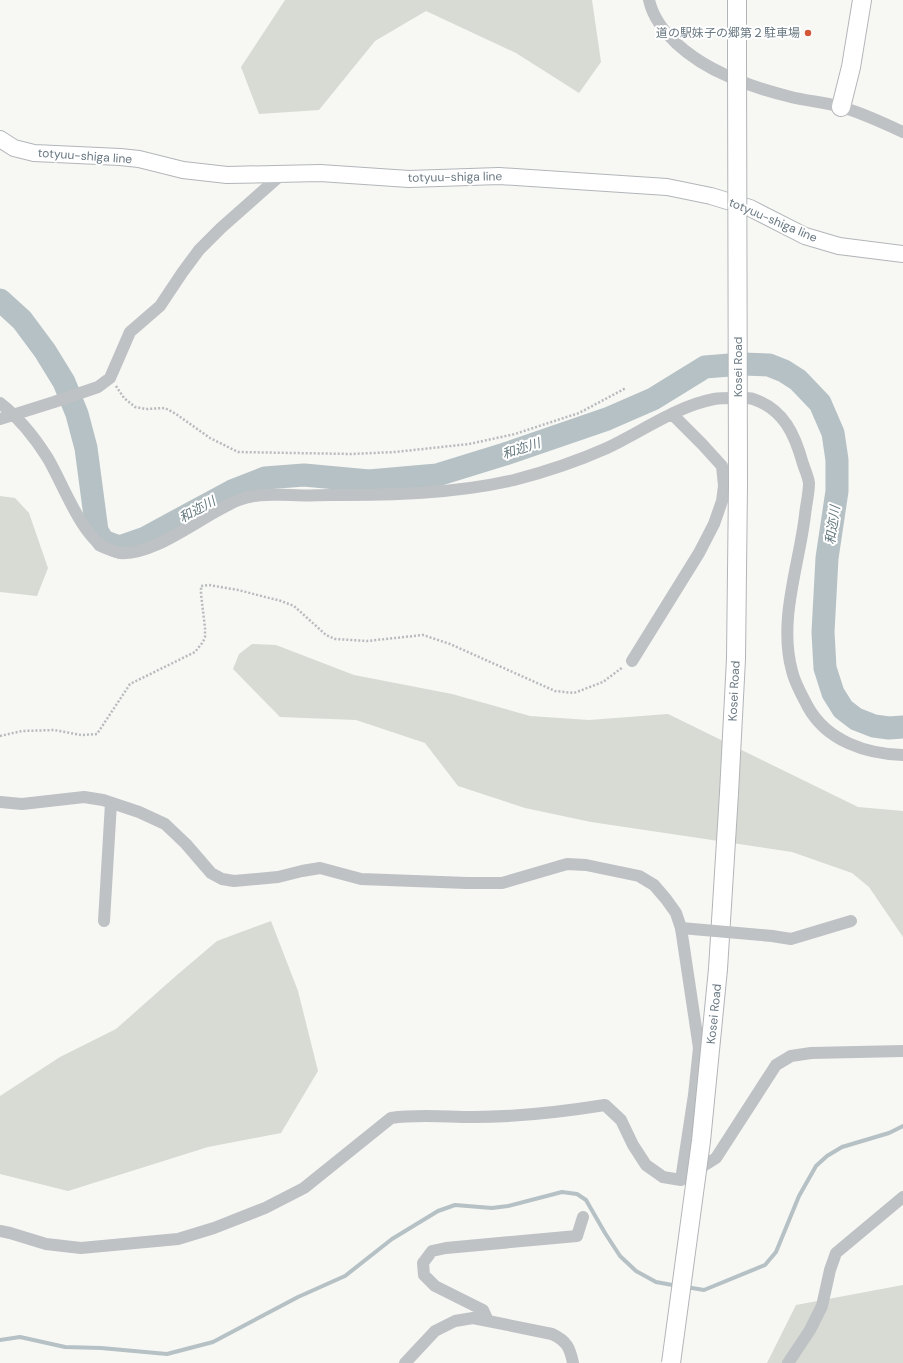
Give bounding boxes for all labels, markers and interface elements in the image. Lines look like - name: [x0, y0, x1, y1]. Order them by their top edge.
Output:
- place label: 道の駅妹子の郷第２駐車場: [656, 25, 800, 41]
- marker: 道の駅妹子の郷第２駐車場: [803, 28, 813, 38]
- street label: totyuu-shiga line: [37, 145, 133, 167]
- street label: totyuu-shiga line: [408, 168, 503, 186]
- street label: totyuu-shiga line: [726, 194, 820, 246]
- street label: Kosei Road: [730, 337, 746, 397]
- water label: 和迩川: [500, 434, 544, 463]
- water label: 和迩川: [176, 492, 220, 526]
- water label: 和迩川: [821, 503, 844, 546]
- street label: Kosei Road: [724, 660, 744, 722]
- street label: Kosei Road: [703, 983, 725, 1045]

